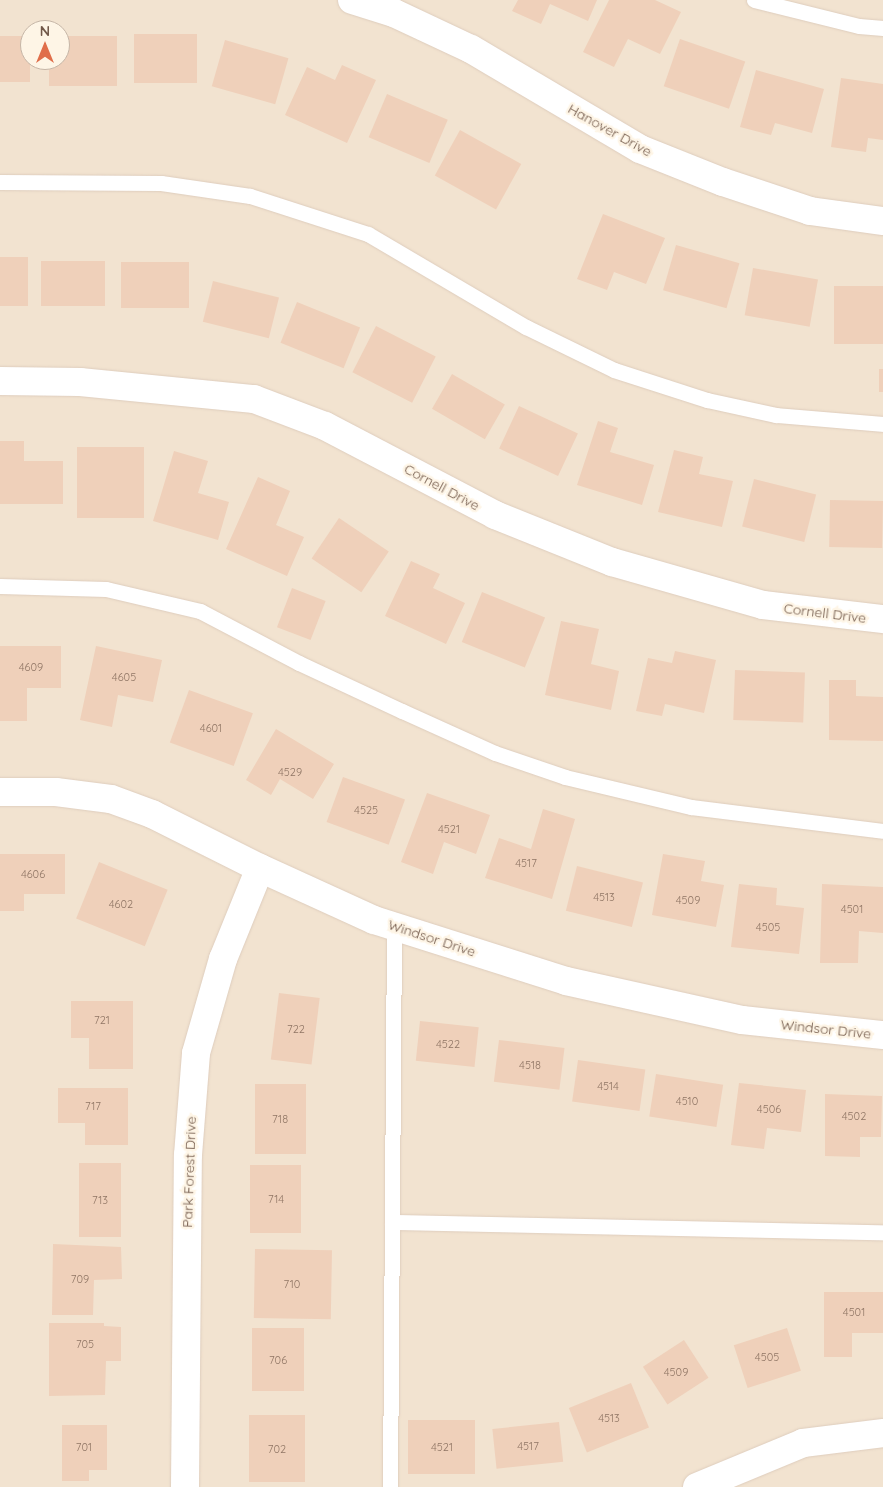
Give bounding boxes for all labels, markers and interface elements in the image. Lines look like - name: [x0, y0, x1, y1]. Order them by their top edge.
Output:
- north arrow: [20, 20, 70, 70]
- text: N: [40, 22, 50, 40]
- street label: Hanover Drive: [565, 100, 655, 160]
- street label: Cornell Drive: [401, 460, 483, 514]
- street label: Cornell Drive: [783, 600, 867, 626]
- house number: 4609: [19, 660, 43, 674]
- house number: 4605: [112, 670, 136, 684]
- house number: 4601: [200, 721, 222, 735]
- house number: 4529: [278, 765, 302, 779]
- house number: 4525: [354, 803, 378, 817]
- house number: 4521: [438, 822, 460, 836]
- house number: 4517: [515, 856, 537, 870]
- house number: 4606: [21, 867, 45, 881]
- house number: 4513: [593, 890, 615, 904]
- house number: 4509: [676, 893, 700, 907]
- house number: 4602: [109, 897, 133, 911]
- house number: 4501: [841, 902, 863, 916]
- street label: Windsor Drive: [386, 916, 478, 960]
- house number: 4505: [756, 920, 780, 934]
- house number: 721: [94, 1013, 110, 1027]
- street label: Windsor Drive: [780, 1016, 872, 1042]
- house number: 722: [287, 1022, 305, 1036]
- house number: 4522: [436, 1037, 460, 1051]
- house number: 4518: [519, 1058, 541, 1072]
- house number: 4514: [597, 1079, 619, 1093]
- house number: 4510: [676, 1094, 698, 1108]
- house number: 717: [85, 1099, 101, 1113]
- house number: 4506: [757, 1102, 781, 1116]
- house number: 4502: [842, 1109, 866, 1123]
- house number: 718: [272, 1112, 288, 1126]
- street label: Park Forest Drive: [179, 1116, 199, 1228]
- house number: 714: [268, 1192, 284, 1206]
- house number: 713: [92, 1193, 108, 1207]
- house number: 709: [71, 1272, 89, 1286]
- house number: 710: [284, 1277, 300, 1291]
- house number: 4501: [843, 1305, 865, 1319]
- house number: 705: [76, 1337, 94, 1351]
- house number: 4505: [755, 1350, 779, 1364]
- house number: 706: [269, 1353, 287, 1367]
- house number: 4509: [664, 1365, 688, 1379]
- house number: 4513: [598, 1411, 620, 1425]
- house number: 4517: [517, 1439, 539, 1453]
- house number: 701: [76, 1440, 92, 1454]
- house number: 4521: [431, 1440, 453, 1454]
- house number: 702: [268, 1442, 286, 1456]

